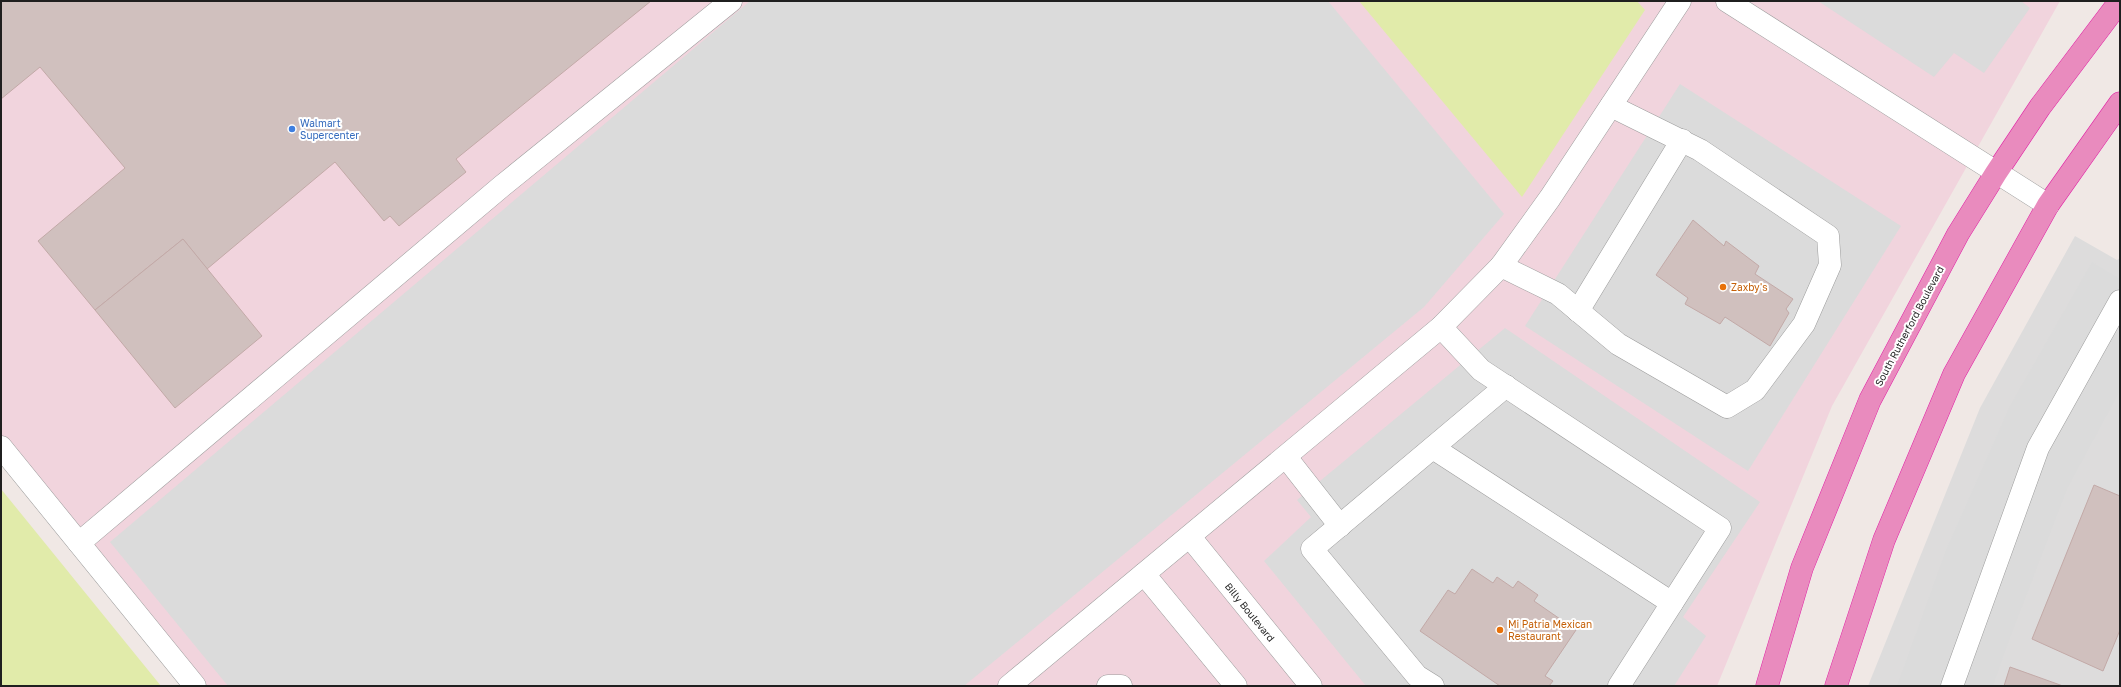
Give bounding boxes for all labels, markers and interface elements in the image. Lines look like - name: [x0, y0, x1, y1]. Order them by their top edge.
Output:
- place label: Walmart Supercenter: [300, 117, 359, 141]
- marker: Walmart Supercenter: [287, 124, 297, 134]
- street label: South Rutherford Boulevard: [1872, 264, 1946, 388]
- place label: Zaxby's: [1731, 281, 1768, 293]
- marker: Zaxby's: [1718, 282, 1728, 292]
- street label: Billy Boulevard: [1223, 580, 1277, 644]
- place label: Mi Patria Mexican Restaurant: [1508, 618, 1592, 642]
- marker: Mi Patria Mexican Restaurant: [1495, 625, 1505, 635]

